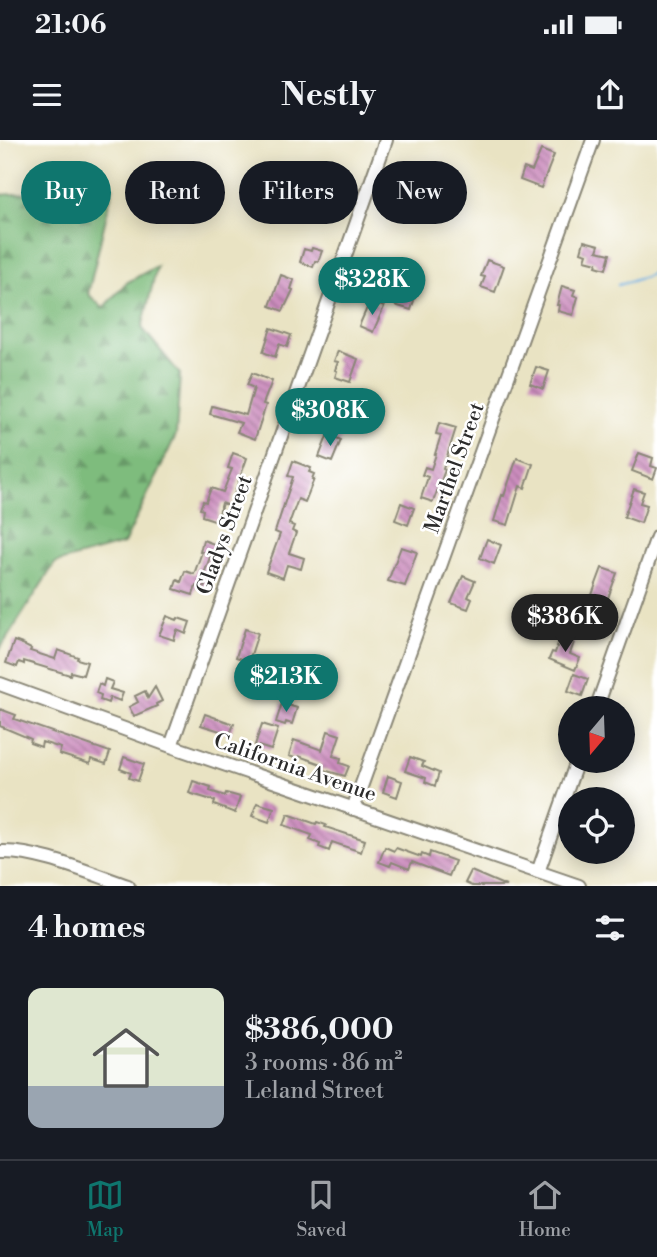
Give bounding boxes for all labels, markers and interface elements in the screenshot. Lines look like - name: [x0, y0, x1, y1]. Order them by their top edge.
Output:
- text: 21:06: [35, 9, 106, 41]
- text: Nestly: [281, 75, 376, 115]
- icon: menu: [28, 76, 66, 114]
- icon: share: [591, 76, 629, 114]
- chip: Buy: [21, 161, 111, 224]
- chip: Rent: [125, 161, 225, 224]
- chip: Filters: [239, 161, 358, 224]
- chip: New: [372, 161, 467, 224]
- pin: $328K: [323, 258, 421, 317]
- text: $328K: [334, 266, 410, 294]
- pin: $308K: [281, 388, 379, 448]
- text: $308K: [291, 397, 369, 425]
- street label: Marthel Street: [419, 399, 491, 537]
- street label: Gladys Street: [191, 471, 259, 598]
- pin: $386K: [516, 594, 614, 654]
- text: $386K: [527, 603, 603, 631]
- pin: $213K: [237, 654, 335, 714]
- text: $213K: [250, 663, 322, 691]
- north arrow: [558, 696, 635, 774]
- map controls: [558, 696, 635, 864]
- street label: California Avenue: [210, 728, 380, 808]
- button: locate: [558, 787, 635, 864]
- text: 4 homes: [28, 909, 145, 947]
- icon: filters: [591, 909, 629, 947]
- text: $386,000: [245, 1011, 394, 1049]
- icon: home: [84, 1016, 168, 1100]
- text: 3 rooms · 86 m²: [245, 1049, 402, 1077]
- text: Leland Street: [245, 1077, 384, 1105]
- tab: Map: [86, 1176, 124, 1242]
- tab: Saved: [296, 1176, 346, 1242]
- tab: Home: [519, 1176, 571, 1242]

